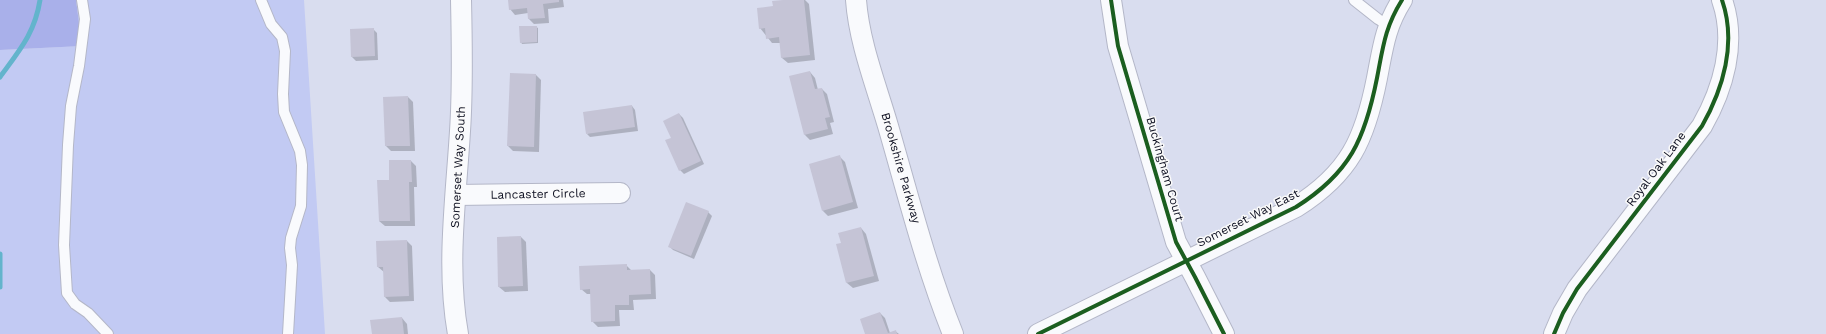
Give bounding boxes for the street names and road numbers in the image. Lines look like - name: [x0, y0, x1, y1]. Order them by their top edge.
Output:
- street label: Somerset Way South: [448, 106, 468, 228]
- street label: Brookshire Parkway: [878, 111, 924, 226]
- street label: Buckingham Court: [1143, 115, 1187, 223]
- street label: Royal Oak Lane: [1623, 129, 1689, 209]
- street label: Lancaster Circle: [490, 186, 586, 202]
- street label: Somerset Way East: [1194, 186, 1302, 250]

